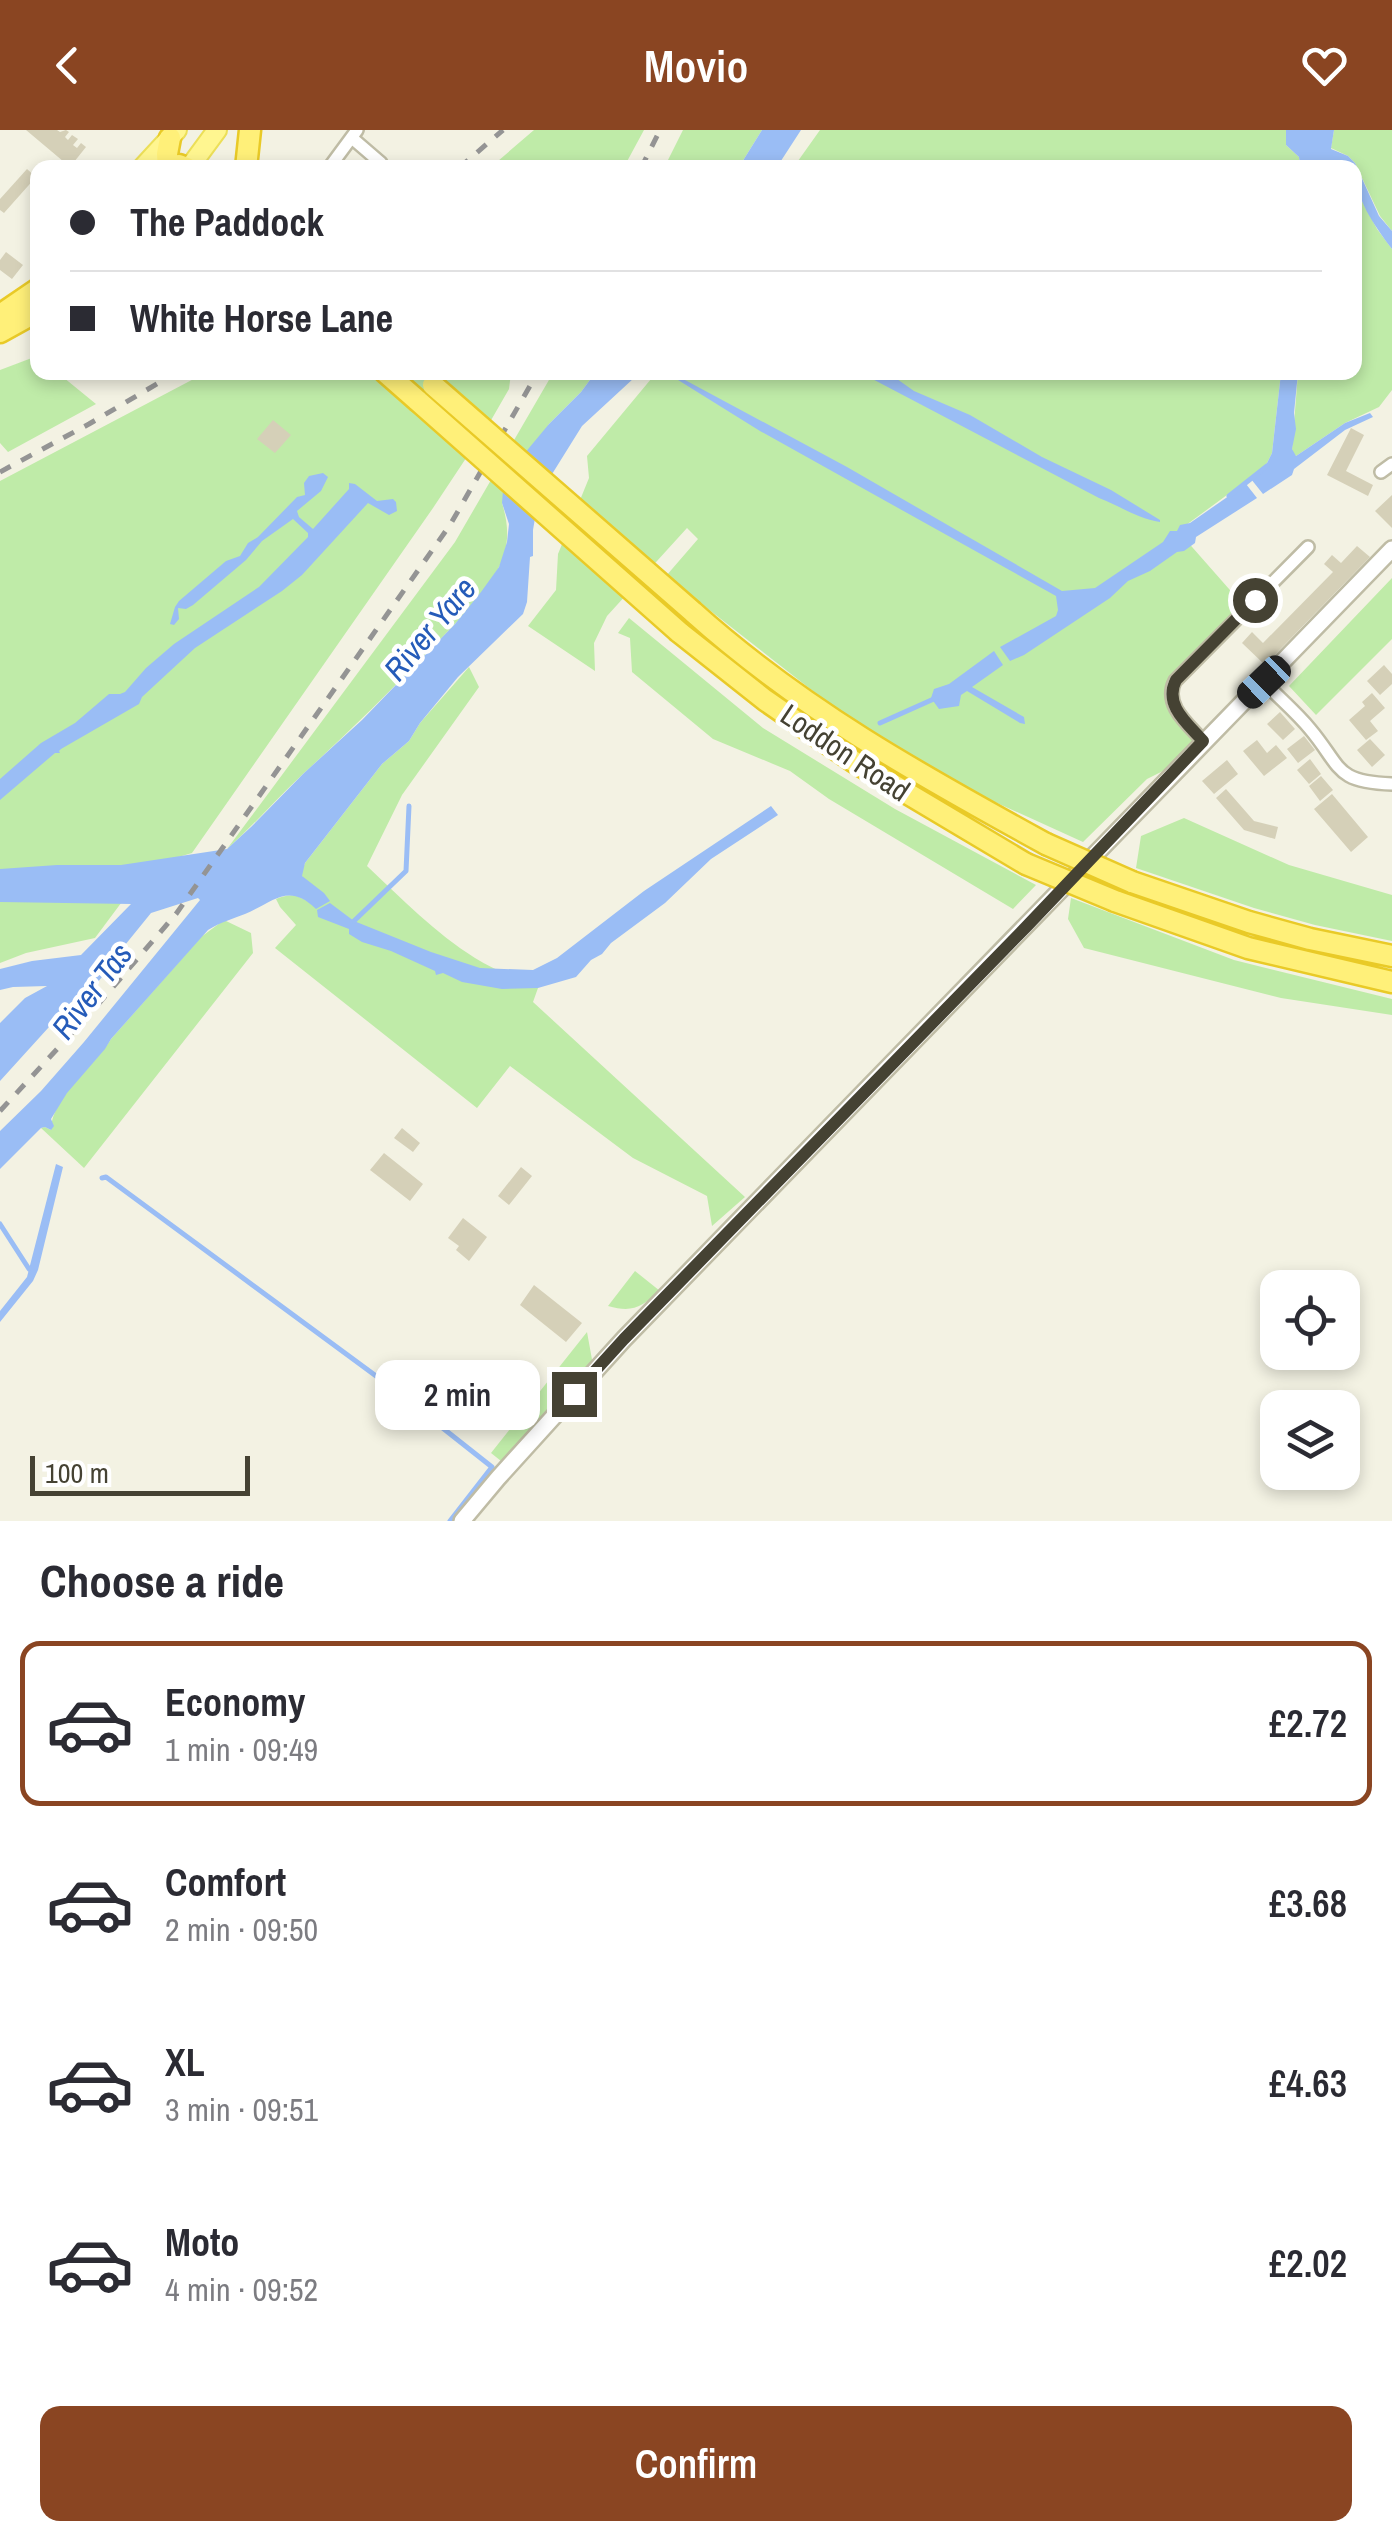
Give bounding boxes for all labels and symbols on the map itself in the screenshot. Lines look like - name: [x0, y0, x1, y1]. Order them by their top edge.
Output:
- water label: River Yare: [374, 568, 485, 689]
- route start: [1233, 578, 1278, 623]
- car: [1232, 650, 1296, 714]
- street label: Loddon Road: [773, 694, 918, 810]
- water label: River Tas: [41, 934, 142, 1047]
- callout: 2 min: [374, 1359, 539, 1429]
- route end: [552, 1372, 597, 1417]
- scale bar: [30, 1451, 250, 1496]

